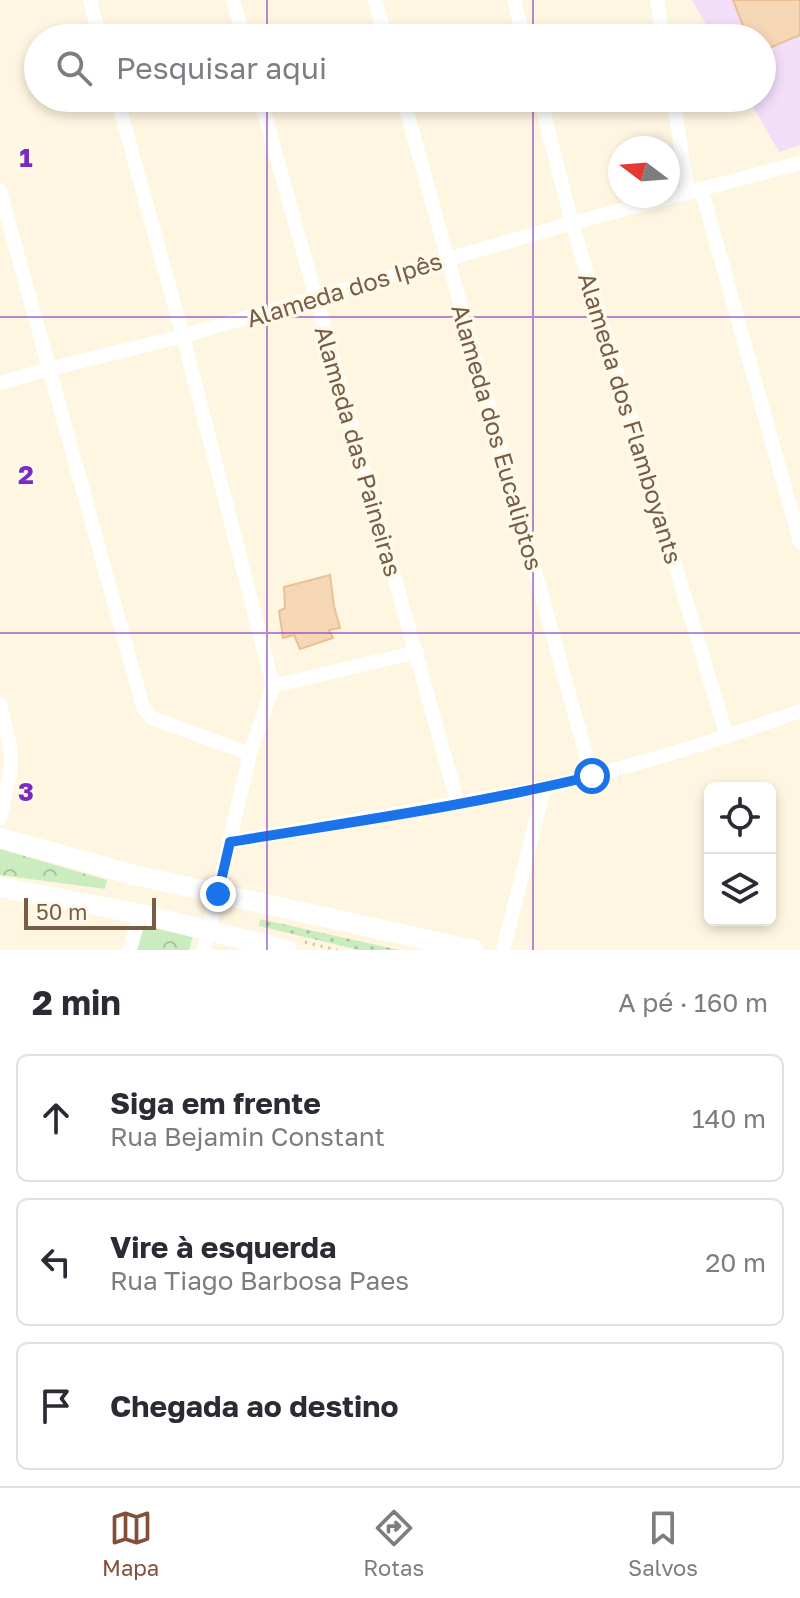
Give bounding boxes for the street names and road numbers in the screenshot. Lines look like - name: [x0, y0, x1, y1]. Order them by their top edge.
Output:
- street label: Alameda dos Ipês: [243, 245, 445, 333]
- street label: Alameda dos Flamboyants: [573, 269, 689, 567]
- street label: Alameda dos Eucaliptos: [446, 301, 550, 573]
- street label: Alameda das Paineiras: [309, 322, 409, 580]

